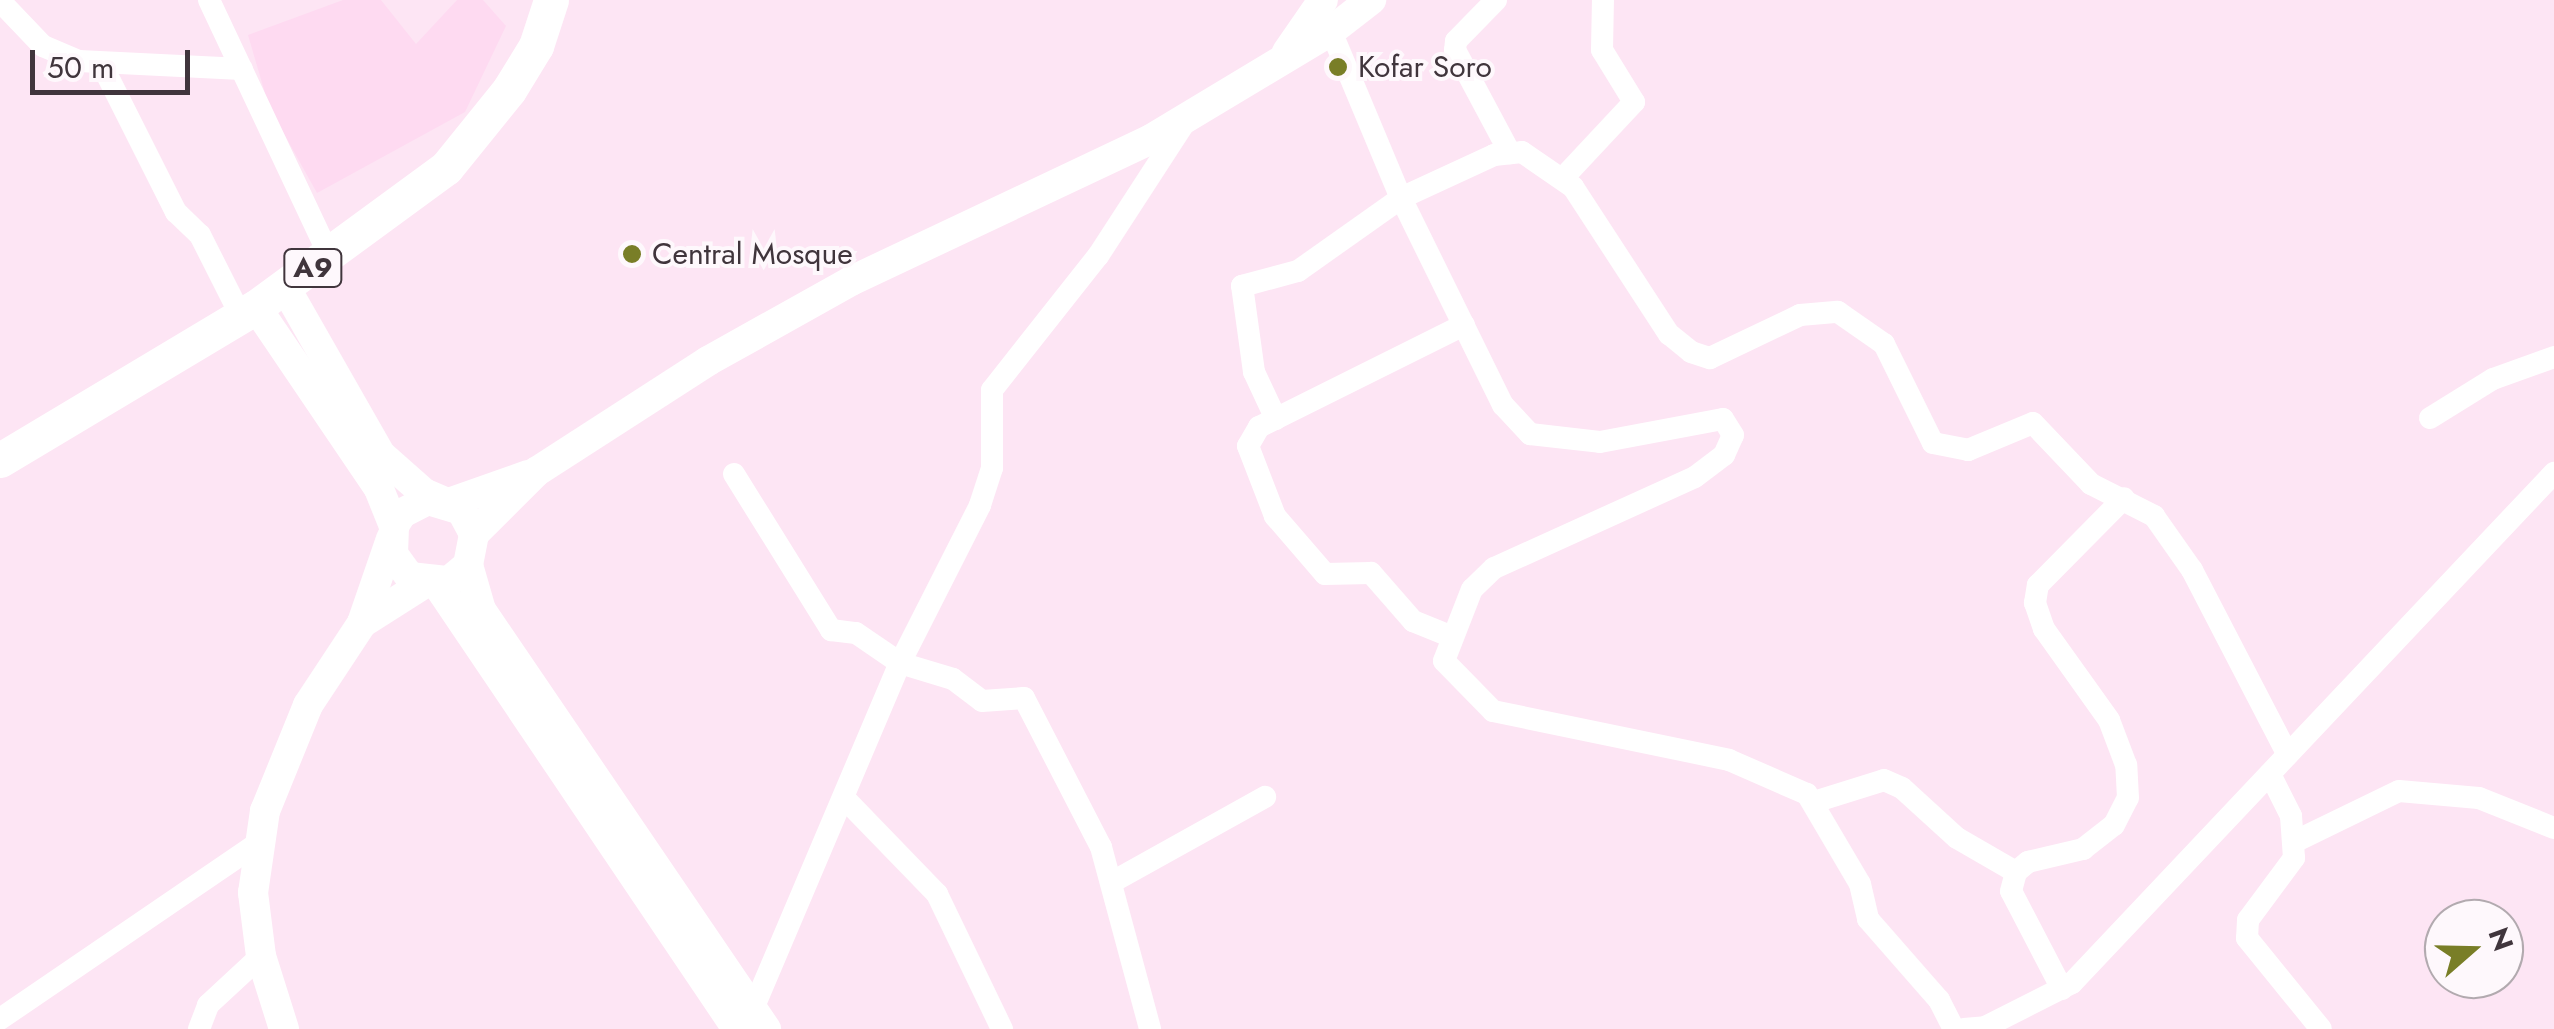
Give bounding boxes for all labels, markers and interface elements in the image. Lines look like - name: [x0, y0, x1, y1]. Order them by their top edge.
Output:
- scale bar: [35, 30, 195, 92]
- text: 50 m: [47, 46, 114, 89]
- place label: Kofar Soro: [1358, 49, 1492, 85]
- marker: Kofar Soro: [1327, 56, 1349, 78]
- place label: Central Mosque: [652, 236, 853, 272]
- marker: Central Mosque: [621, 243, 643, 265]
- road number: A9: [283, 245, 343, 291]
- north arrow: [2424, 899, 2524, 999]
- text: N: [2478, 922, 2524, 957]

